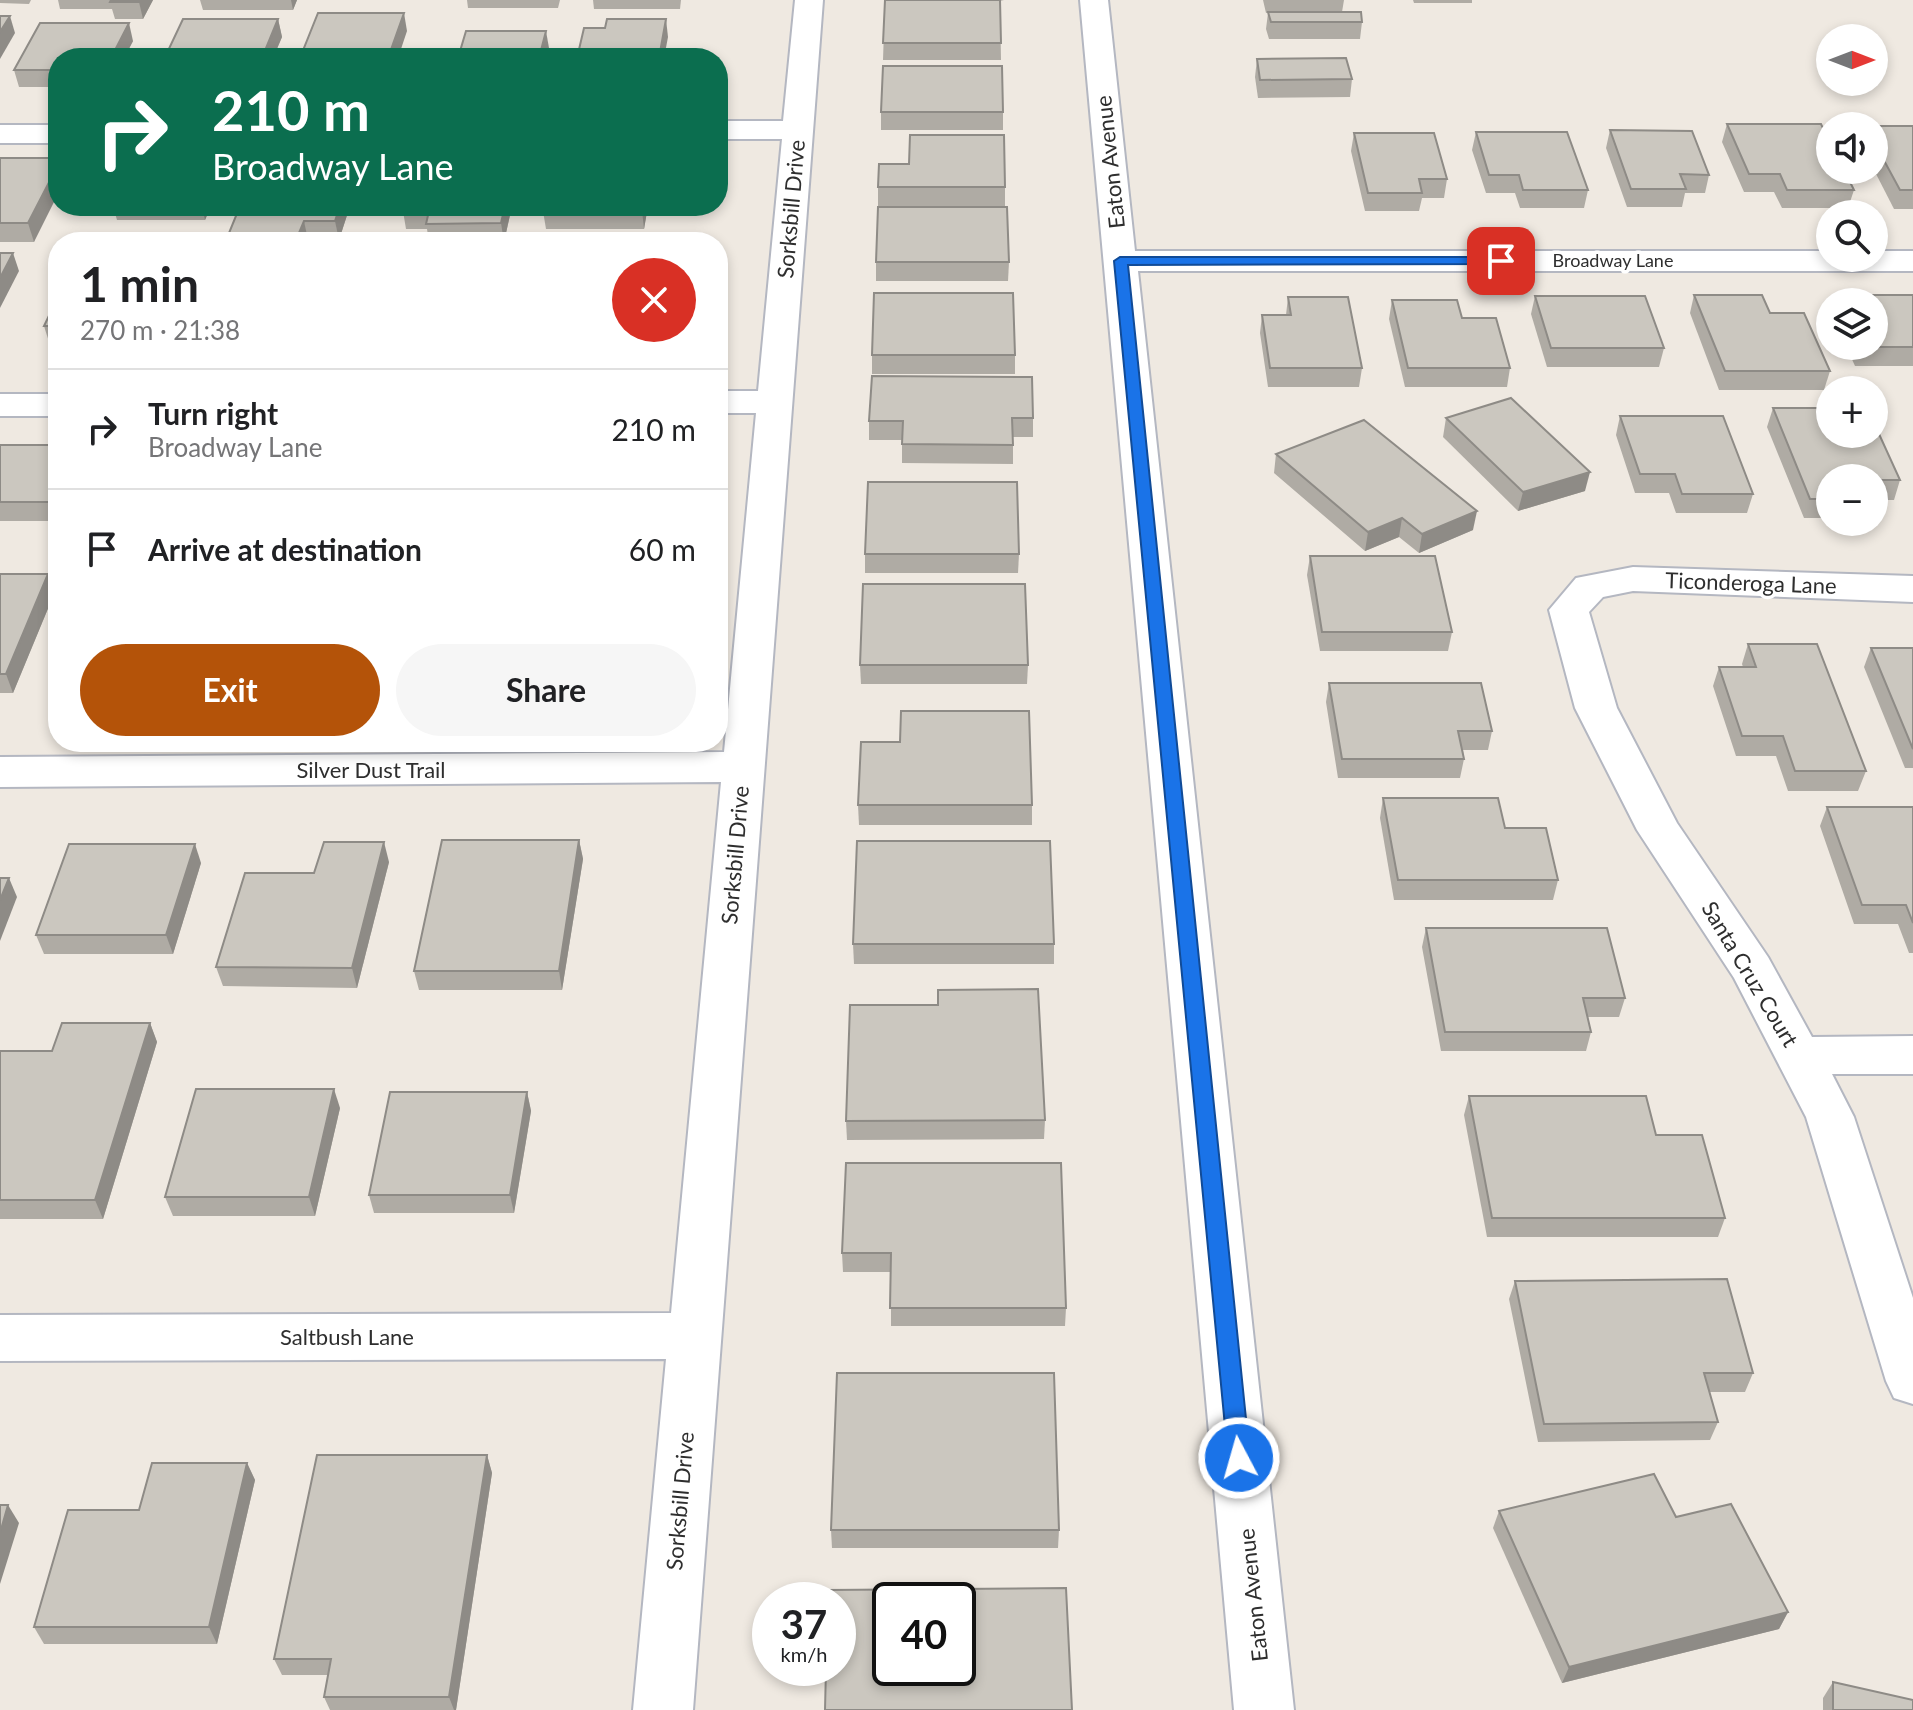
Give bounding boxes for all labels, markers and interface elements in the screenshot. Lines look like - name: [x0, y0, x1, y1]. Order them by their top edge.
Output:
- north arrow: [1816, 24, 1888, 96]
- map controls: [1816, 24, 1888, 536]
- text: 210 m: [212, 76, 370, 143]
- icon: right: [80, 80, 184, 184]
- street label: Eaton Avenue: [1089, 94, 1130, 230]
- button: sound: [1816, 112, 1888, 184]
- street label: Sorksbill Drive: [771, 138, 810, 279]
- text: Broadway Lane: [212, 144, 454, 188]
- button: search: [1816, 200, 1888, 272]
- pin: [1467, 227, 1535, 295]
- icon: arrive: [1479, 239, 1523, 283]
- street label: Broadway Lane: [1553, 249, 1673, 271]
- text: 1 min: [80, 255, 199, 312]
- button: close: [612, 258, 696, 342]
- button: layers: [1816, 288, 1888, 360]
- text: 270 m · 21:38: [80, 314, 240, 346]
- button: +: [1816, 376, 1888, 448]
- text: Turn right: [148, 395, 278, 431]
- icon: right: [80, 407, 124, 451]
- text: 210 m: [611, 411, 696, 447]
- text: Broadway Lane: [148, 431, 323, 463]
- button: −: [1816, 464, 1888, 536]
- icon: arrive: [80, 527, 124, 571]
- text: Arrive at destination: [148, 531, 422, 567]
- text: 60 m: [629, 531, 696, 567]
- street label: Ticonderoga Lane: [1665, 566, 1837, 599]
- button: Exit: [80, 644, 380, 736]
- button: Share: [396, 644, 696, 736]
- street label: Silver Dust Trail: [296, 756, 446, 783]
- street label: Sorksbill Drive: [715, 784, 754, 925]
- street label: Santa Cruz Court: [1696, 896, 1805, 1051]
- street label: Saltbush Lane: [280, 1323, 414, 1350]
- position arrow: [1197, 1416, 1281, 1500]
- street label: Sorksbill Drive: [660, 1430, 699, 1571]
- street label: Eaton Avenue: [1232, 1527, 1273, 1663]
- speed limit sign: 40: [872, 1582, 976, 1686]
- text: 37: [781, 1600, 827, 1648]
- text: km/h: [781, 1642, 827, 1666]

